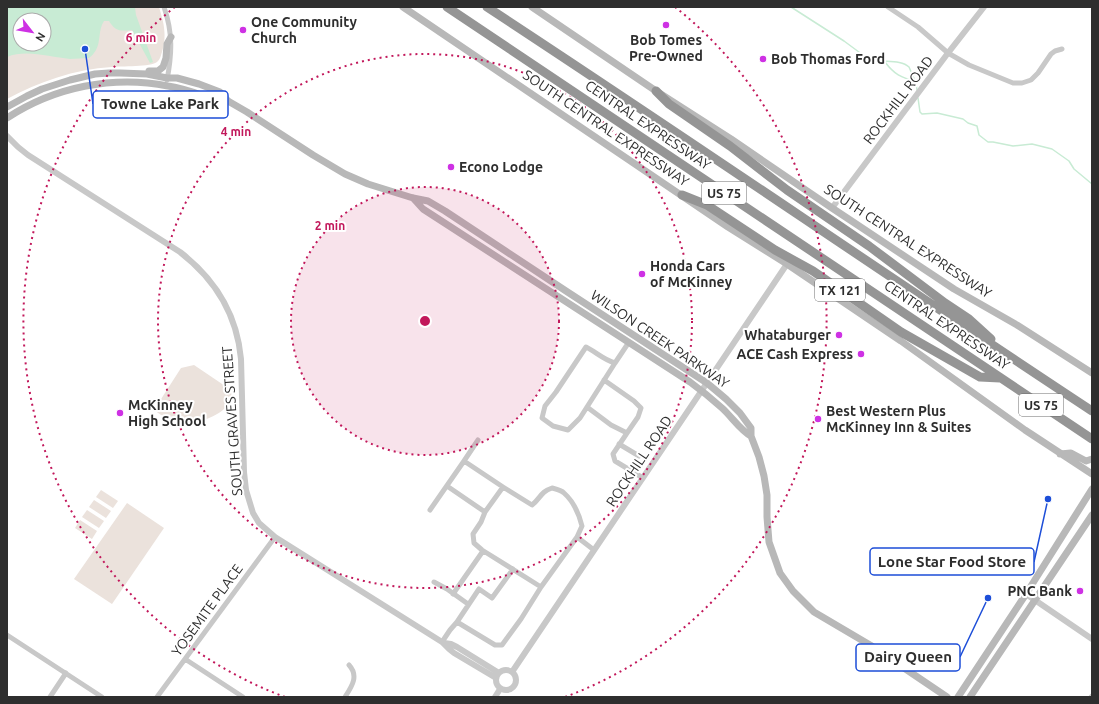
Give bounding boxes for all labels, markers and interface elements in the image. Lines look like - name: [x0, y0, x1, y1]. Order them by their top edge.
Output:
- north arrow: [12, 12, 52, 52]
- place label: One Community Church: [251, 14, 357, 46]
- marker: Bob Tomes Pre-Owned: [661, 20, 671, 30]
- marker: One Community Church: [238, 25, 248, 35]
- text: N: [33, 31, 48, 44]
- text: 6 min: [126, 31, 156, 44]
- place label: Bob Tomes Pre-Owned: [629, 32, 703, 64]
- place label: Bob Thomas Ford: [771, 51, 885, 67]
- street label: ROCKHILL ROAD: [860, 53, 936, 147]
- marker: Bob Thomas Ford: [758, 54, 768, 64]
- street label: SOUTH CENTRAL EXPRESSWAY: [520, 66, 692, 190]
- street label: CENTRAL EXPRESSWAY: [582, 77, 714, 173]
- callout: Towne Lake Park: [93, 91, 228, 118]
- text: Towne Lake Park: [101, 95, 220, 112]
- text: 4 min: [221, 125, 251, 138]
- place label: Econo Lodge: [459, 159, 543, 175]
- marker: Econo Lodge: [446, 162, 456, 172]
- street label: SOUTH CENTRAL EXPRESSWAY: [821, 181, 995, 301]
- road number: US 75: [702, 182, 746, 204]
- text: 2 min: [315, 219, 345, 232]
- place label: Honda Cars of McKinney: [650, 258, 733, 290]
- marker: Honda Cars of McKinney: [637, 269, 647, 279]
- street label: CENTRAL EXPRESSWAY: [881, 277, 1013, 373]
- road number: TX 121: [815, 279, 865, 301]
- street label: WILSON CREEK PARKWAY: [588, 287, 732, 391]
- centre of rings: [418, 314, 432, 328]
- place label: Whataburger: [744, 327, 831, 343]
- marker: Whataburger: [834, 330, 844, 340]
- street label: SOUTH GRAVES STREET: [219, 345, 245, 496]
- place label: ACE Cash Express: [737, 346, 853, 362]
- marker: ACE Cash Express: [856, 349, 866, 359]
- road number: US 75: [1019, 394, 1063, 416]
- place label: McKinney High School: [128, 397, 206, 429]
- place label: Best Western Plus McKinney Inn & Suites: [826, 403, 972, 435]
- marker: McKinney High School: [115, 408, 125, 418]
- street label: ROCKHILL ROAD: [603, 413, 675, 509]
- marker: Best Western Plus McKinney Inn & Suites: [813, 414, 823, 424]
- callout: Lone Star Food Store: [870, 548, 1034, 575]
- text: Lone Star Food Store: [878, 553, 1026, 570]
- street label: YOSEMITE PLACE: [168, 561, 246, 659]
- place label: PNC Bank: [1008, 583, 1072, 599]
- marker: PNC Bank: [1075, 586, 1085, 596]
- callout: Dairy Queen: [856, 644, 960, 671]
- text: Dairy Queen: [864, 648, 952, 665]

